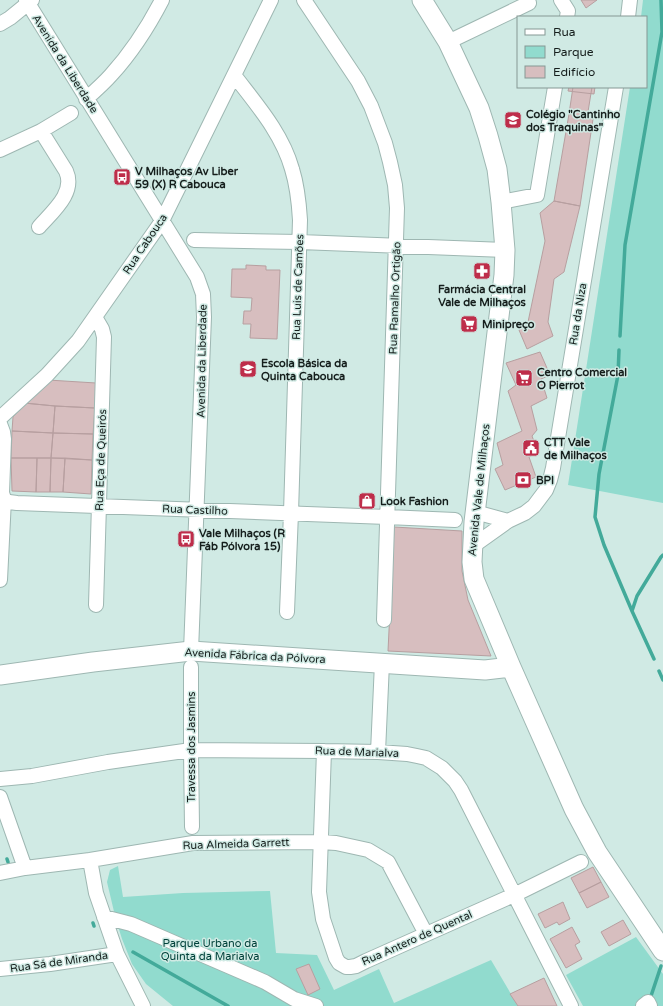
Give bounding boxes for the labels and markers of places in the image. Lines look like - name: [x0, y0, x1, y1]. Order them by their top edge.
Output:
- place label: Colégio "Cantinho dos Traquinas": [526, 108, 621, 135]
- school or university icon: Colégio "Cantinho dos Traquinas": [503, 110, 523, 130]
- place label: V Milhaços Av Liber 59 (X) R Cabouca: [135, 165, 239, 191]
- bus stop icon: V Milhaços Av Liber 59 (X) R Cabouca: [112, 167, 132, 187]
- pharmacy icon: Farmácia Central Vale de Milhaços: [472, 261, 492, 281]
- place label: Farmácia Central Vale de Milhaços: [438, 283, 527, 310]
- supermarket icon: Minipreço: [459, 314, 479, 334]
- place label: Minipreço: [482, 318, 535, 332]
- place label: Escola Básica da Quinta Cabouca: [261, 357, 347, 383]
- school or university icon: Escola Básica da Quinta Cabouca: [238, 359, 258, 379]
- place label: Centro Comercial O Pierrot: [537, 366, 627, 392]
- supermarket icon: Centro Comercial O Pierrot: [514, 368, 534, 388]
- place label: CTT Vale de Milhaços: [544, 436, 607, 463]
- public building icon: CTT Vale de Milhaços: [521, 438, 541, 458]
- bank icon: BPI: [513, 470, 533, 490]
- place label: BPI: [536, 474, 554, 487]
- shop icon: Look Fashion: [357, 491, 377, 511]
- place label: Look Fashion: [380, 495, 449, 508]
- place label: Vale Milhaços (R Fáb Pólvora 15): [199, 527, 285, 553]
- bus stop icon: Vale Milhaços (R Fáb Pólvora 15): [176, 529, 196, 549]

